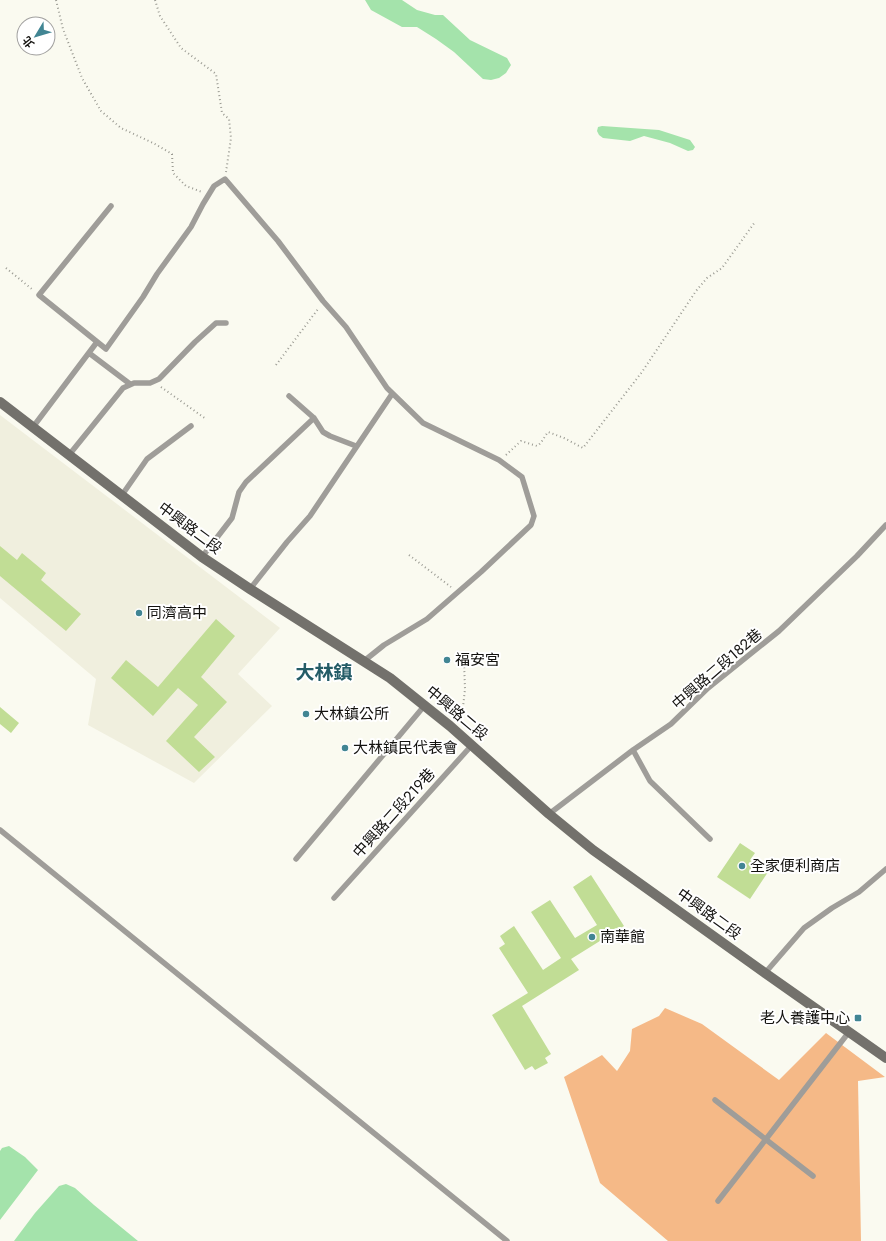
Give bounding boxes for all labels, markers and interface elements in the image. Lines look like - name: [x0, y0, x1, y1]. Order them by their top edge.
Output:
- north arrow: [16, 16, 56, 56]
- text: 北: [18, 33, 38, 51]
- street label: 中興路二段: [153, 497, 227, 559]
- place label: 同濟高中: [147, 602, 207, 624]
- marker: 同濟高中: [134, 608, 144, 618]
- street label: 中興路二段182巷: [667, 623, 767, 715]
- place label: 福安宮: [455, 649, 500, 671]
- marker: 福安宮: [442, 655, 452, 665]
- district label: 大林鎮: [295, 659, 353, 686]
- street label: 中興路二段: [421, 680, 493, 746]
- place label: 大林鎮公所: [314, 703, 389, 725]
- marker: 大林鎮公所: [301, 709, 311, 719]
- place label: 大林鎮民代表會: [353, 737, 458, 759]
- marker: 大林鎮民代表會: [340, 743, 350, 753]
- street label: 中興路二段219巷: [348, 763, 440, 863]
- place label: 全家便利商店: [750, 855, 840, 877]
- marker: 全家便利商店: [737, 861, 747, 871]
- street label: 中興路二段: [672, 883, 746, 945]
- place label: 南華館: [600, 926, 645, 948]
- marker: 南華館: [587, 932, 597, 942]
- place label: 老人養護中心: [760, 1007, 850, 1029]
- marker: 老人養護中心: [853, 1013, 863, 1023]

